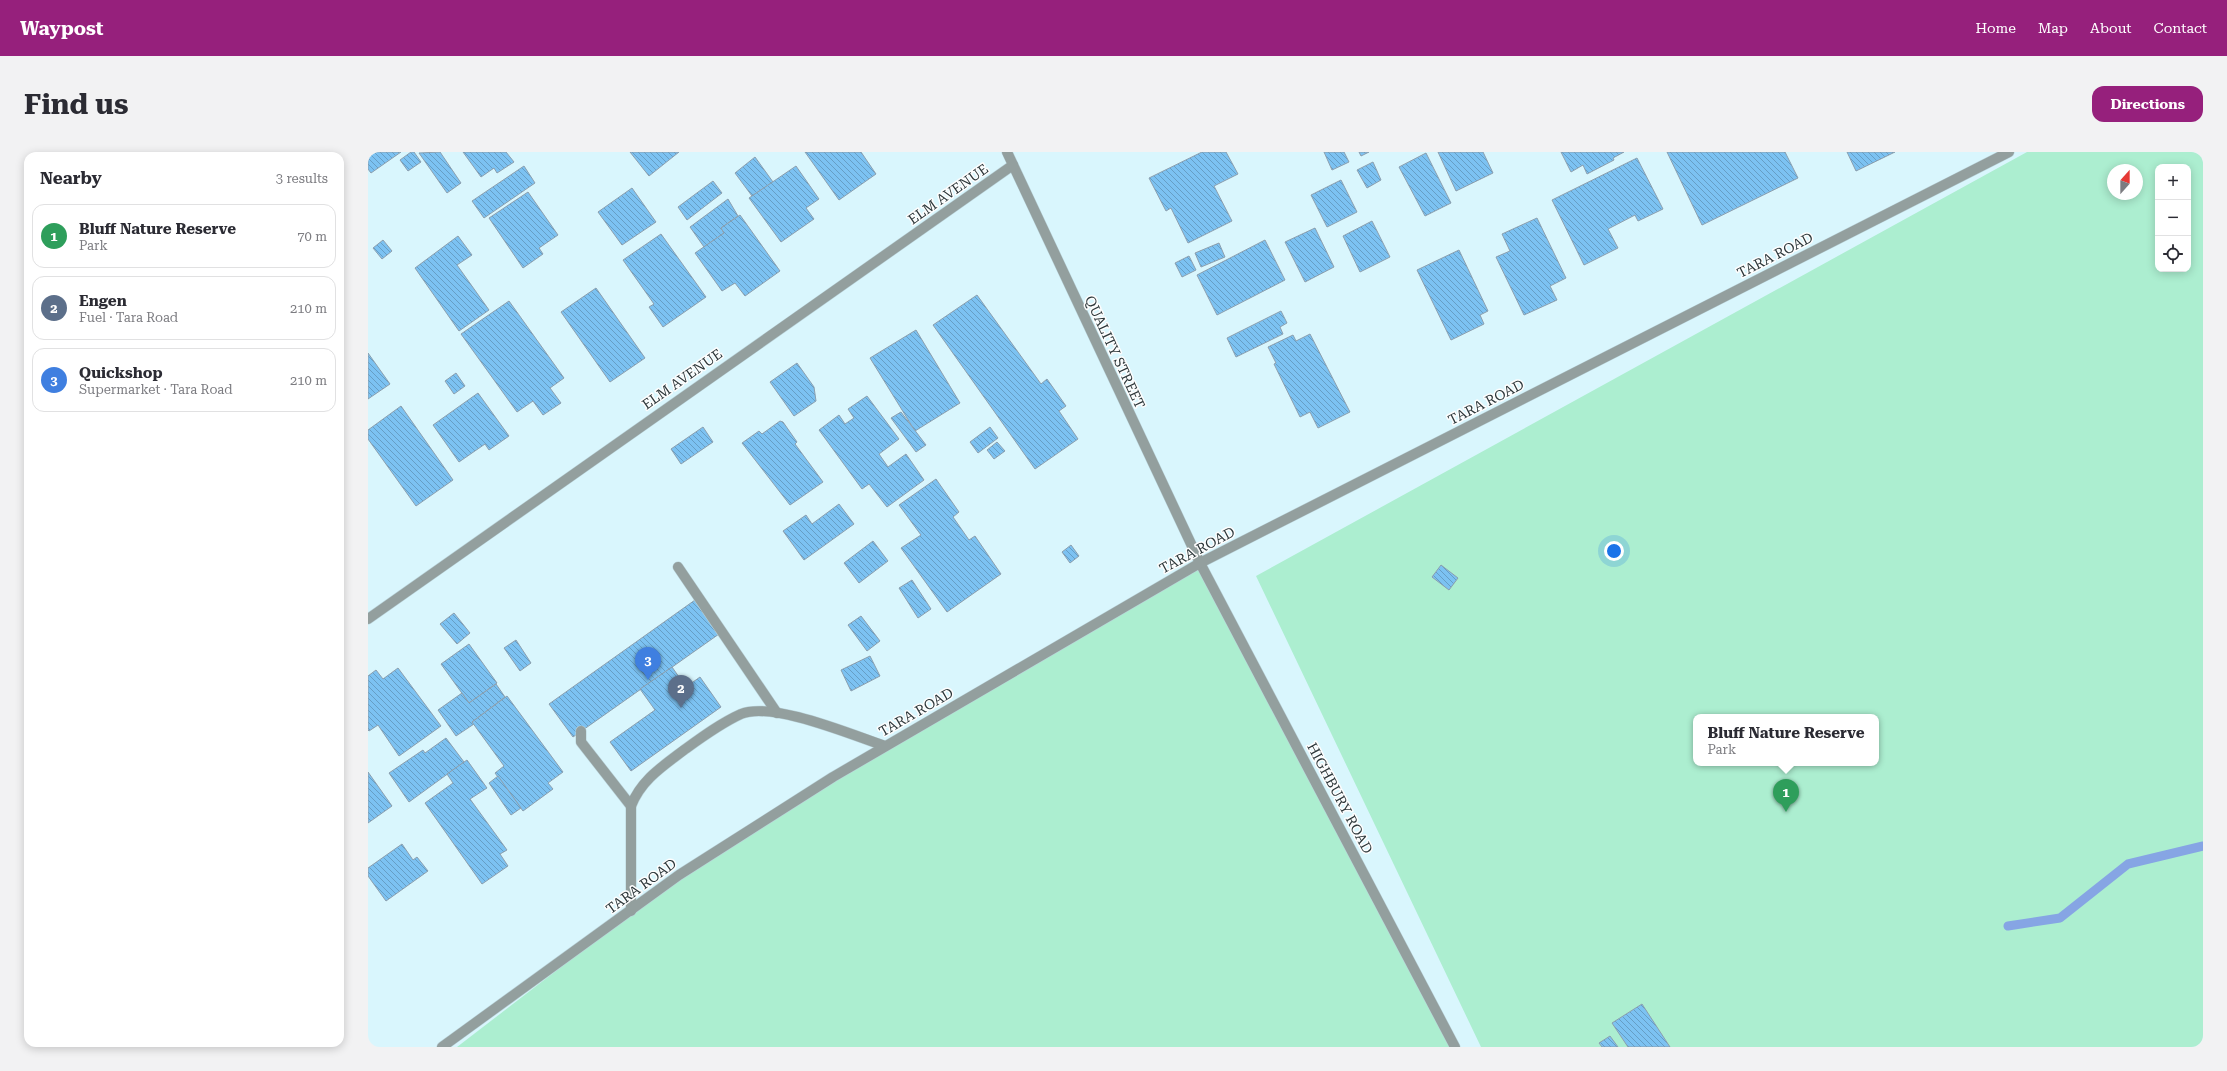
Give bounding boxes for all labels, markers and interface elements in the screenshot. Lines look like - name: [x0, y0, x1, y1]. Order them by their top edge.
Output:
- text: Waypost: [20, 17, 103, 40]
- text: Home: [1975, 20, 2016, 36]
- text: Map: [2038, 20, 2068, 36]
- text: About: [2090, 20, 2132, 36]
- text: Contact: [2154, 20, 2207, 36]
- button: Directions: [2092, 86, 2203, 122]
- text: Find us: [24, 88, 128, 121]
- street label: ELM AVENUE: [905, 161, 991, 227]
- north arrow: [2107, 164, 2143, 200]
- map controls: [2155, 164, 2191, 272]
- button: +: [2155, 164, 2191, 200]
- text: Nearby: [40, 168, 102, 188]
- text: 3 results: [276, 171, 328, 186]
- button: −: [2155, 200, 2191, 236]
- text: Bluff Nature Reserve: [79, 220, 236, 238]
- text: 1: [50, 229, 58, 244]
- text: 70 m: [297, 229, 327, 244]
- street label: TARA ROAD: [1734, 229, 1816, 281]
- button: locate: [2155, 236, 2191, 272]
- text: Park: [79, 238, 108, 253]
- text: Engen: [79, 292, 127, 310]
- street label: QUALITY STREET: [1082, 293, 1148, 411]
- text: 2: [50, 301, 58, 316]
- text: 210 m: [290, 301, 327, 316]
- text: Fuel · Tara Road: [79, 310, 178, 325]
- street label: ELM AVENUE: [639, 346, 725, 412]
- text: Quickshop: [79, 364, 163, 382]
- text: 3: [50, 373, 58, 388]
- text: 210 m: [290, 373, 327, 388]
- street label: TARA ROAD: [1445, 376, 1527, 428]
- text: Supermarket · Tara Road: [79, 382, 233, 397]
- street label: TARA ROAD: [1157, 523, 1238, 577]
- your location: [1604, 541, 1624, 561]
- pin: 3: [635, 647, 661, 680]
- pin: 2: [668, 675, 694, 708]
- street label: TARA ROAD: [876, 684, 956, 740]
- popup: [1693, 714, 1879, 766]
- text: Bluff Nature Reserve: [1708, 724, 1864, 742]
- street label: HIGHBURY ROAD: [1304, 740, 1376, 856]
- text: Park: [1708, 742, 1736, 757]
- pin: 1: [1773, 779, 1799, 812]
- street label: TARA ROAD: [603, 855, 679, 917]

